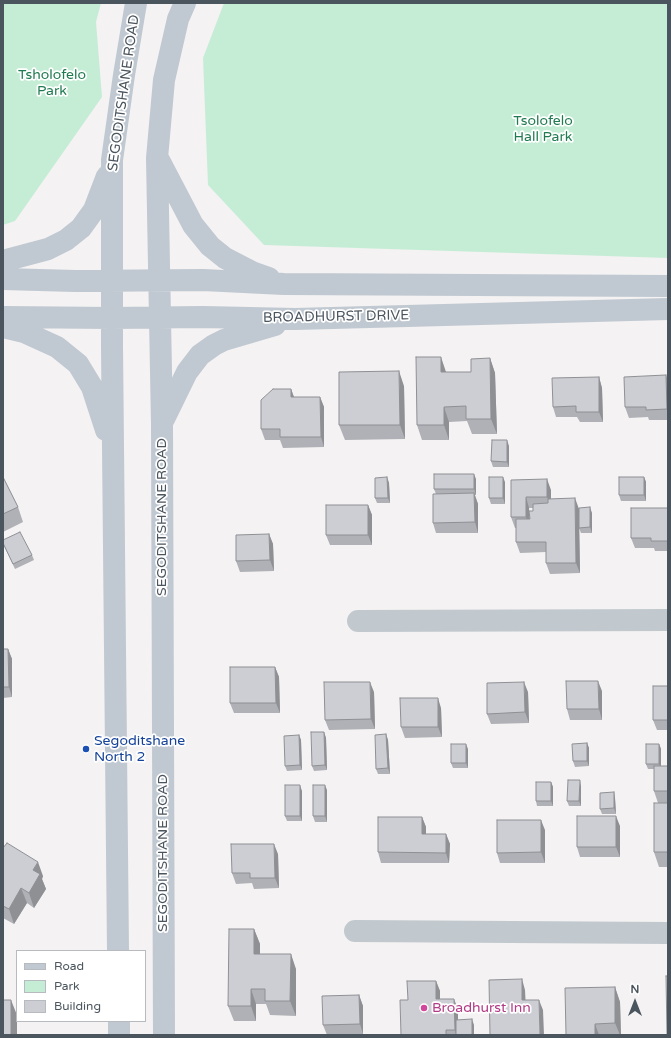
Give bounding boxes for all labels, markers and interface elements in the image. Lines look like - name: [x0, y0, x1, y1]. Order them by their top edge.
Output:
- street label: SEGODITSHANE ROAD: [105, 14, 143, 172]
- park label: Tsholofelo Park: [18, 67, 86, 100]
- park label: Tsolofelo Hall Park: [513, 113, 573, 146]
- street label: BROADHURST DRIVE: [263, 307, 409, 327]
- street label: SEGODITSHANE ROAD: [154, 438, 170, 596]
- place label: Segoditshane North 2: [94, 733, 185, 766]
- marker: Segoditshane North 2: [81, 744, 91, 754]
- street label: SEGODITSHANE ROAD: [155, 774, 171, 932]
- legend: [16, 950, 146, 1022]
- text: Road: [54, 959, 84, 973]
- text: Park: [54, 979, 80, 993]
- north arrow: [615, 982, 655, 1022]
- text: N: [631, 983, 639, 996]
- text: Building: [54, 999, 101, 1013]
- place label: Broadhurst Inn: [432, 1000, 531, 1016]
- marker: Broadhurst Inn: [419, 1003, 429, 1013]

